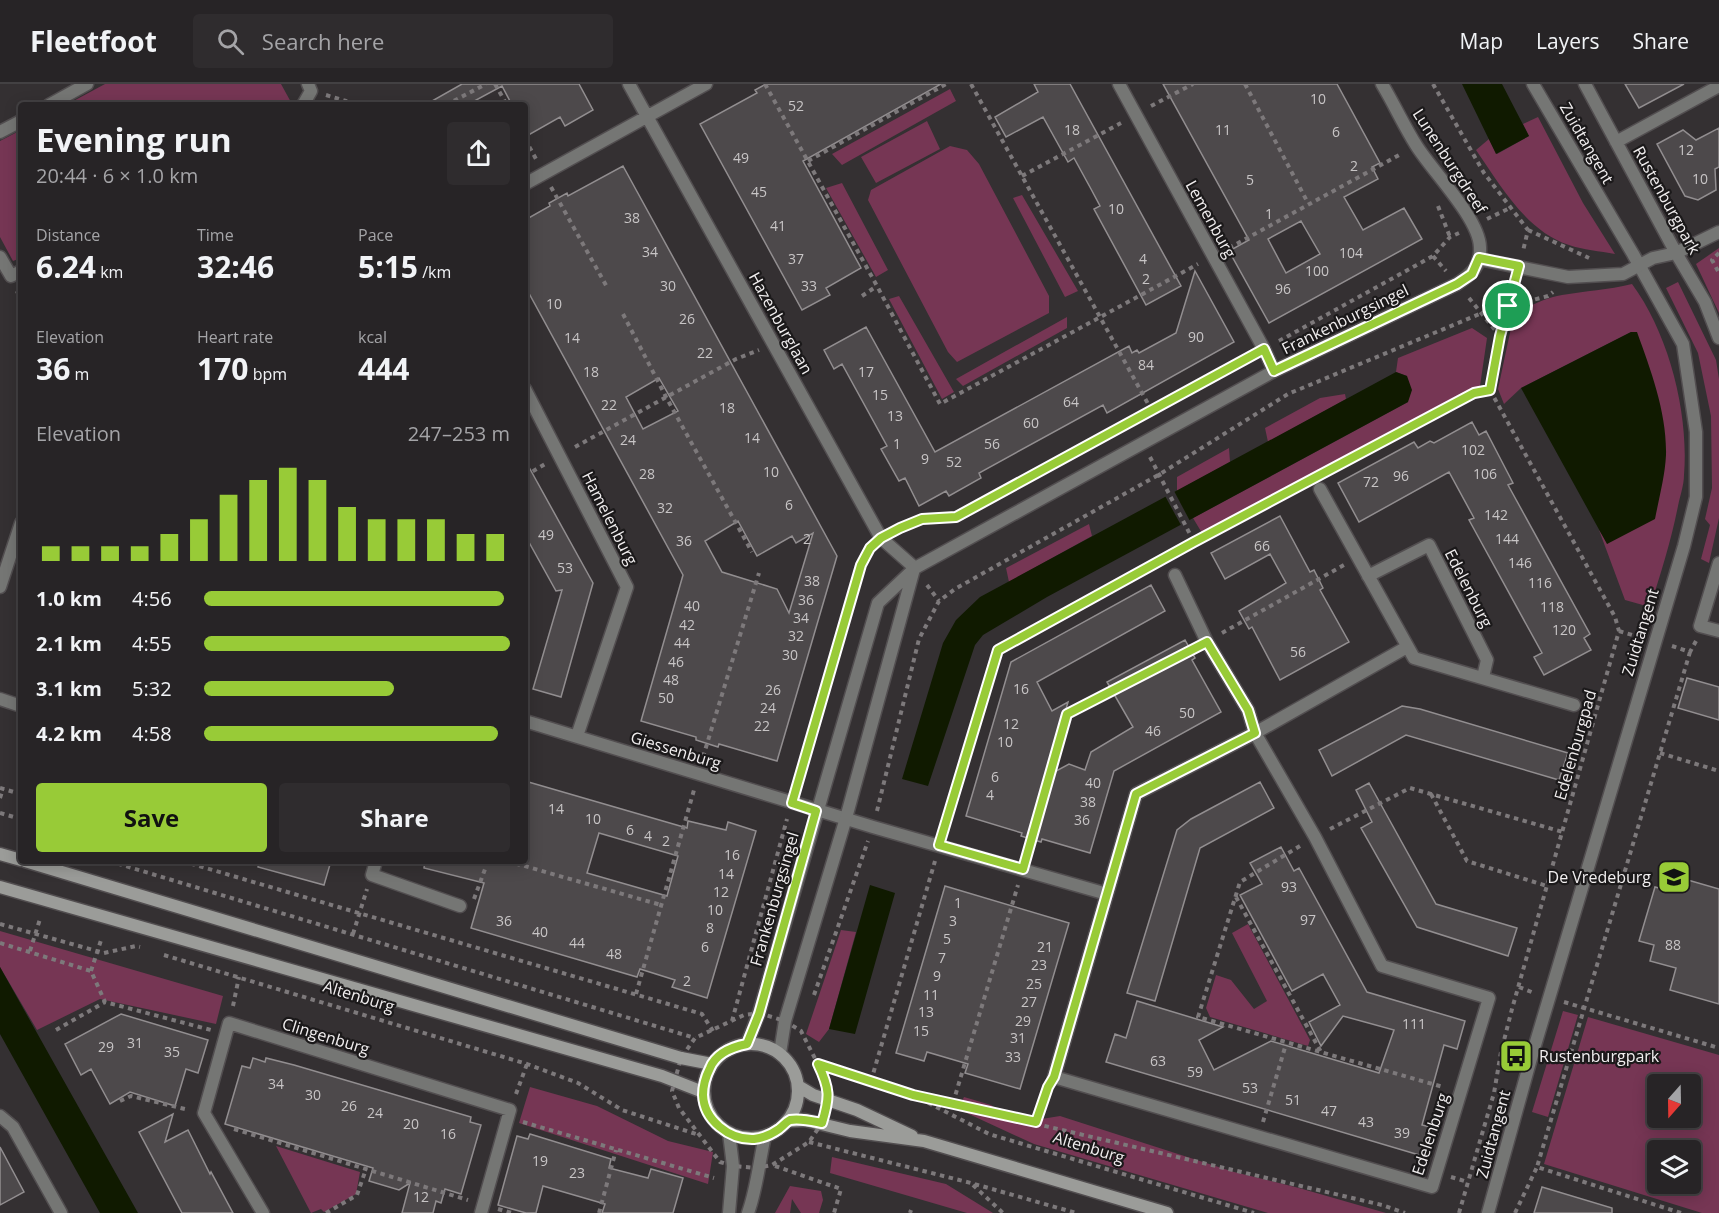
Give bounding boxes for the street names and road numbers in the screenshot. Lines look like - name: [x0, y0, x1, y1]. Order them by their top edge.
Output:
- street label: Zuidtangent: [1555, 98, 1619, 188]
- street label: Lunenburgdreef: [1408, 104, 1493, 219]
- street label: Rustenburgpark: [1628, 142, 1706, 258]
- street label: Lemenburg: [1181, 176, 1242, 262]
- street label: Hazenburglaan: [744, 268, 818, 378]
- street label: Frankenburgsingel: [1278, 279, 1412, 359]
- street label: Hamelenburg: [577, 467, 643, 569]
- street label: Edelenburg: [1440, 545, 1498, 631]
- street label: Zuidtangent: [1616, 585, 1664, 678]
- street label: Edelenburgpad: [1549, 687, 1601, 803]
- street label: Giessenburg: [628, 726, 724, 774]
- street label: Frankenburgsingel: [744, 829, 804, 969]
- street label: Altenburg: [321, 975, 398, 1017]
- street label: Clingenburg: [280, 1012, 373, 1060]
- street label: Zuidtangent: [1471, 1087, 1515, 1181]
- street label: Edelenburg: [1406, 1090, 1454, 1178]
- street label: Altenburg: [1051, 1126, 1128, 1168]

